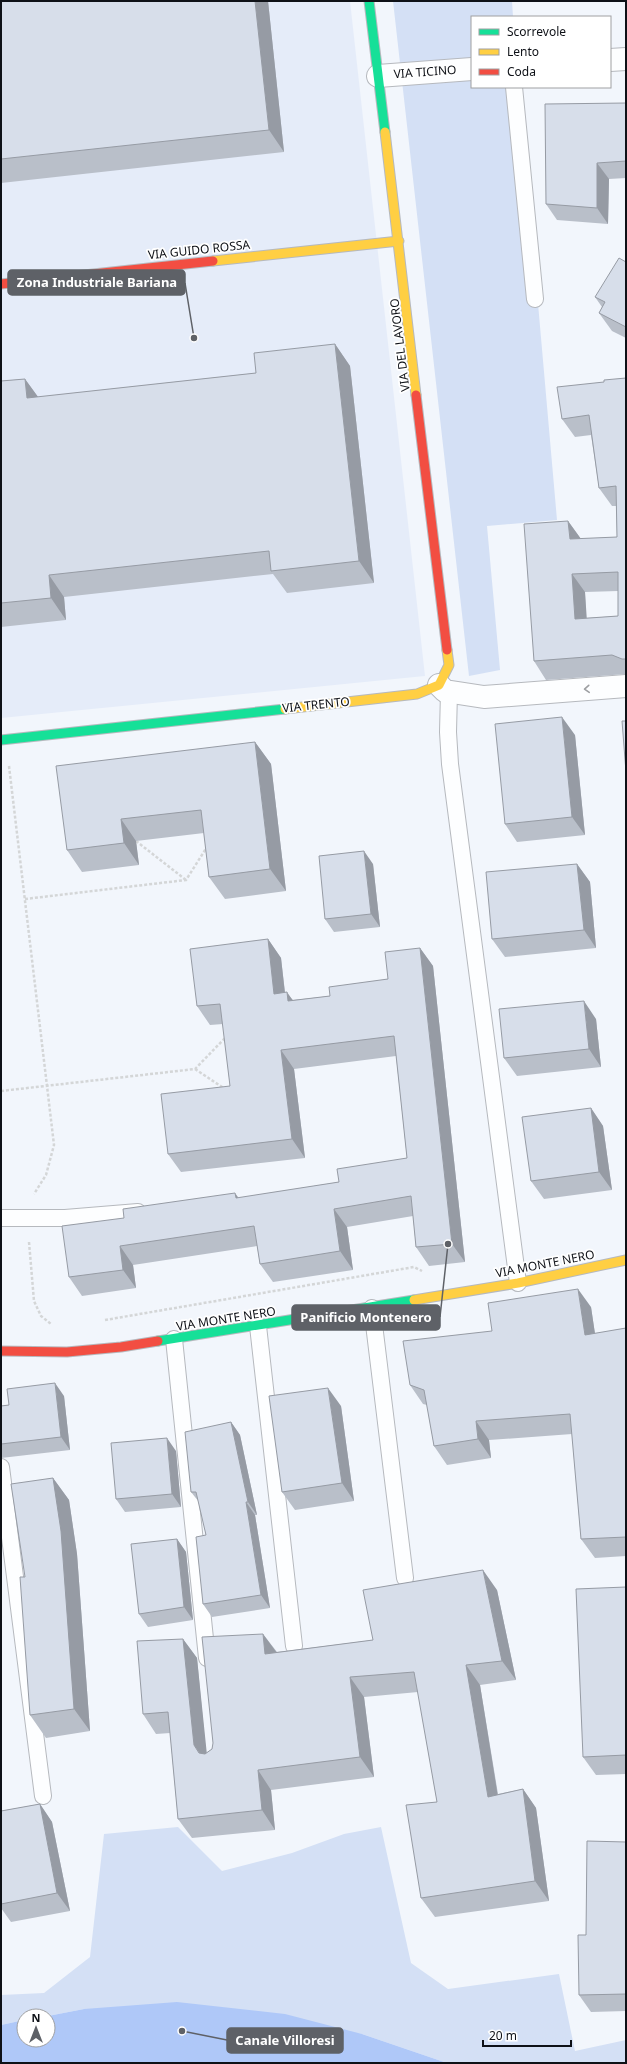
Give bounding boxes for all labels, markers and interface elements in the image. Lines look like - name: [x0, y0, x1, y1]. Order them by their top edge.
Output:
- legend: [471, 16, 611, 88]
- text: Scorrevole: [507, 23, 566, 40]
- text: Lento: [507, 43, 539, 60]
- street label: VIA TICINO: [393, 61, 457, 82]
- text: Coda: [507, 63, 536, 80]
- street label: VIA GUIDO ROSSA: [147, 236, 251, 263]
- callout: Zona Industriale Bariana: [8, 270, 185, 295]
- text: Zona Industriale Bariana: [17, 273, 177, 291]
- street label: VIA DEL LAVORO: [385, 298, 414, 393]
- one-way arrow: [584, 685, 590, 694]
- street label: VIA TRENTO: [281, 693, 351, 716]
- street label: VIA MONTE NERO: [494, 1246, 596, 1281]
- street label: VIA MONTE NERO: [175, 1302, 277, 1335]
- callout: Panificio Montenero: [292, 1305, 440, 1330]
- text: Panificio Montenero: [300, 1308, 432, 1326]
- north arrow: [16, 2008, 56, 2048]
- text: N: [32, 2010, 40, 2025]
- scale bar: [483, 2022, 571, 2048]
- text: 20 m: [489, 2027, 517, 2044]
- callout: Canale Villoresi: [227, 2028, 343, 2053]
- text: Canale Villoresi: [235, 2031, 335, 2049]

